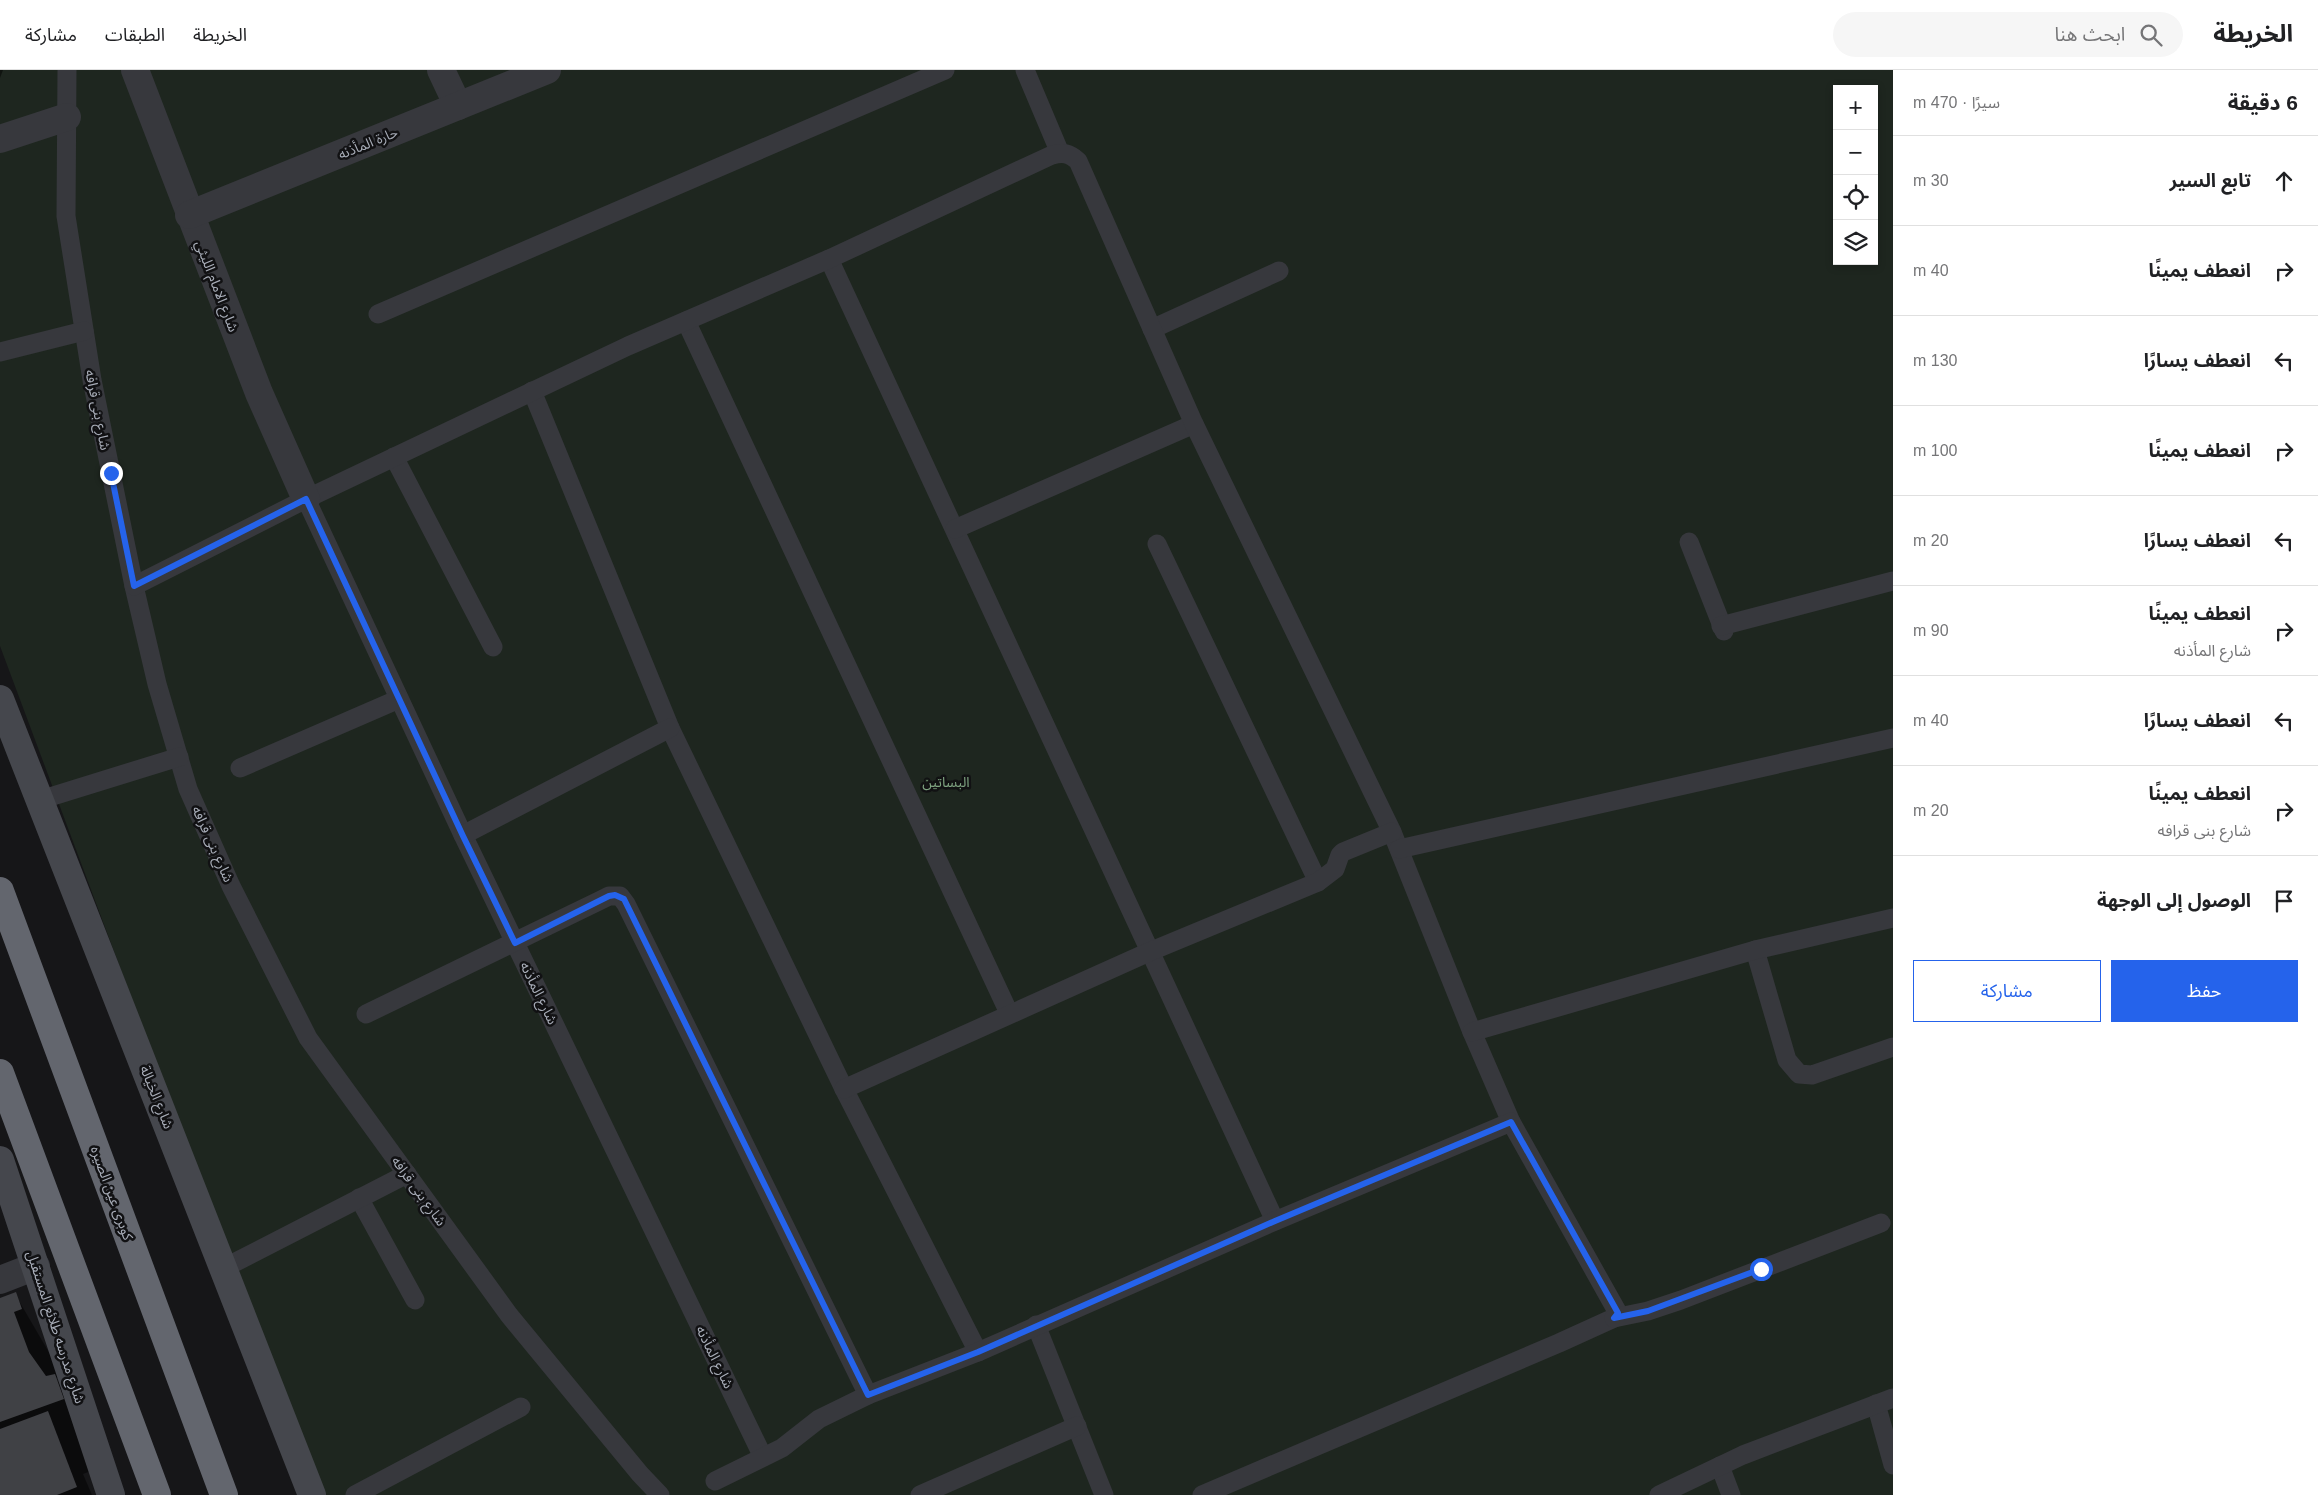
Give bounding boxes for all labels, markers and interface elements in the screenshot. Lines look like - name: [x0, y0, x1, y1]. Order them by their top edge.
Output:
- search box: [1833, 12, 2183, 57]
- text: الخريطة: [2213, 20, 2293, 47]
- icon: search: [2137, 21, 2165, 49]
- text: ابحث هنا: [2055, 24, 2125, 45]
- text: مشاركة: [25, 25, 77, 45]
- text: الطبقات: [105, 25, 165, 45]
- text: الخريطة: [193, 25, 247, 45]
- map controls: [1833, 85, 1878, 265]
- button: +: [1833, 85, 1878, 130]
- text: 6 دقيقة: [2228, 91, 2298, 114]
- text: سيرًا · 470 m: [1913, 94, 2000, 111]
- street label: حارة المأذنه: [336, 123, 400, 163]
- button: −: [1833, 130, 1878, 175]
- icon: ahead: [2270, 167, 2298, 195]
- text: تابع السير: [2169, 170, 2251, 191]
- text: 30 m: [1913, 172, 1949, 189]
- button: locate: [1833, 175, 1878, 220]
- button: layers: [1833, 220, 1878, 265]
- street label: شارع الامام الليثي: [189, 238, 242, 335]
- icon: right: [2270, 257, 2298, 285]
- text: انعطف يمينًا: [2149, 260, 2251, 281]
- text: 40 m: [1913, 262, 1949, 279]
- icon: left: [2270, 347, 2298, 375]
- text: انعطف يسارًا: [2144, 350, 2251, 371]
- text: 130 m: [1913, 352, 1957, 369]
- street label: شارع بنى قرافه: [79, 368, 114, 452]
- icon: right: [2270, 437, 2298, 465]
- text: انعطف يمينًا: [2149, 440, 2251, 461]
- text: 100 m: [1913, 442, 1957, 459]
- route end: [100, 462, 123, 485]
- icon: left: [2270, 527, 2298, 555]
- text: انعطف يسارًا: [2144, 530, 2251, 551]
- text: 20 m: [1913, 532, 1949, 549]
- text: انعطف يمينًا: [2149, 603, 2251, 624]
- icon: right: [2270, 617, 2298, 645]
- text: 90 m: [1913, 622, 1949, 639]
- text: شارع المأذنه: [2174, 642, 2251, 659]
- icon: left: [2270, 707, 2298, 735]
- text: انعطف يسارًا: [2144, 710, 2251, 731]
- text: 40 m: [1913, 712, 1949, 729]
- park label: البساتين: [922, 774, 970, 791]
- text: انعطف يمينًا: [2149, 783, 2251, 804]
- icon: right: [2270, 797, 2298, 825]
- text: 20 m: [1913, 802, 1949, 819]
- street label: شارع بنى قرافه: [186, 803, 237, 886]
- text: شارع بنى قرافه: [2158, 822, 2251, 839]
- icon: arrive: [2270, 887, 2298, 915]
- text: الوصول إلى الوجهة: [2097, 890, 2251, 911]
- street label: شارع المأذنه: [514, 959, 562, 1028]
- button: مشاركة: [1913, 960, 2101, 1022]
- button: حفظ: [2111, 960, 2298, 1022]
- street label: شارع الخيالة: [134, 1063, 177, 1132]
- street label: كوبرى عين الصيره: [87, 1144, 136, 1243]
- street label: شارع بنى قرافه: [386, 1153, 450, 1231]
- street label: شارع مدرسه طلائع المستقبل: [21, 1249, 88, 1406]
- route start: [1750, 1258, 1773, 1281]
- street label: شارع المأذنه: [690, 1323, 738, 1392]

